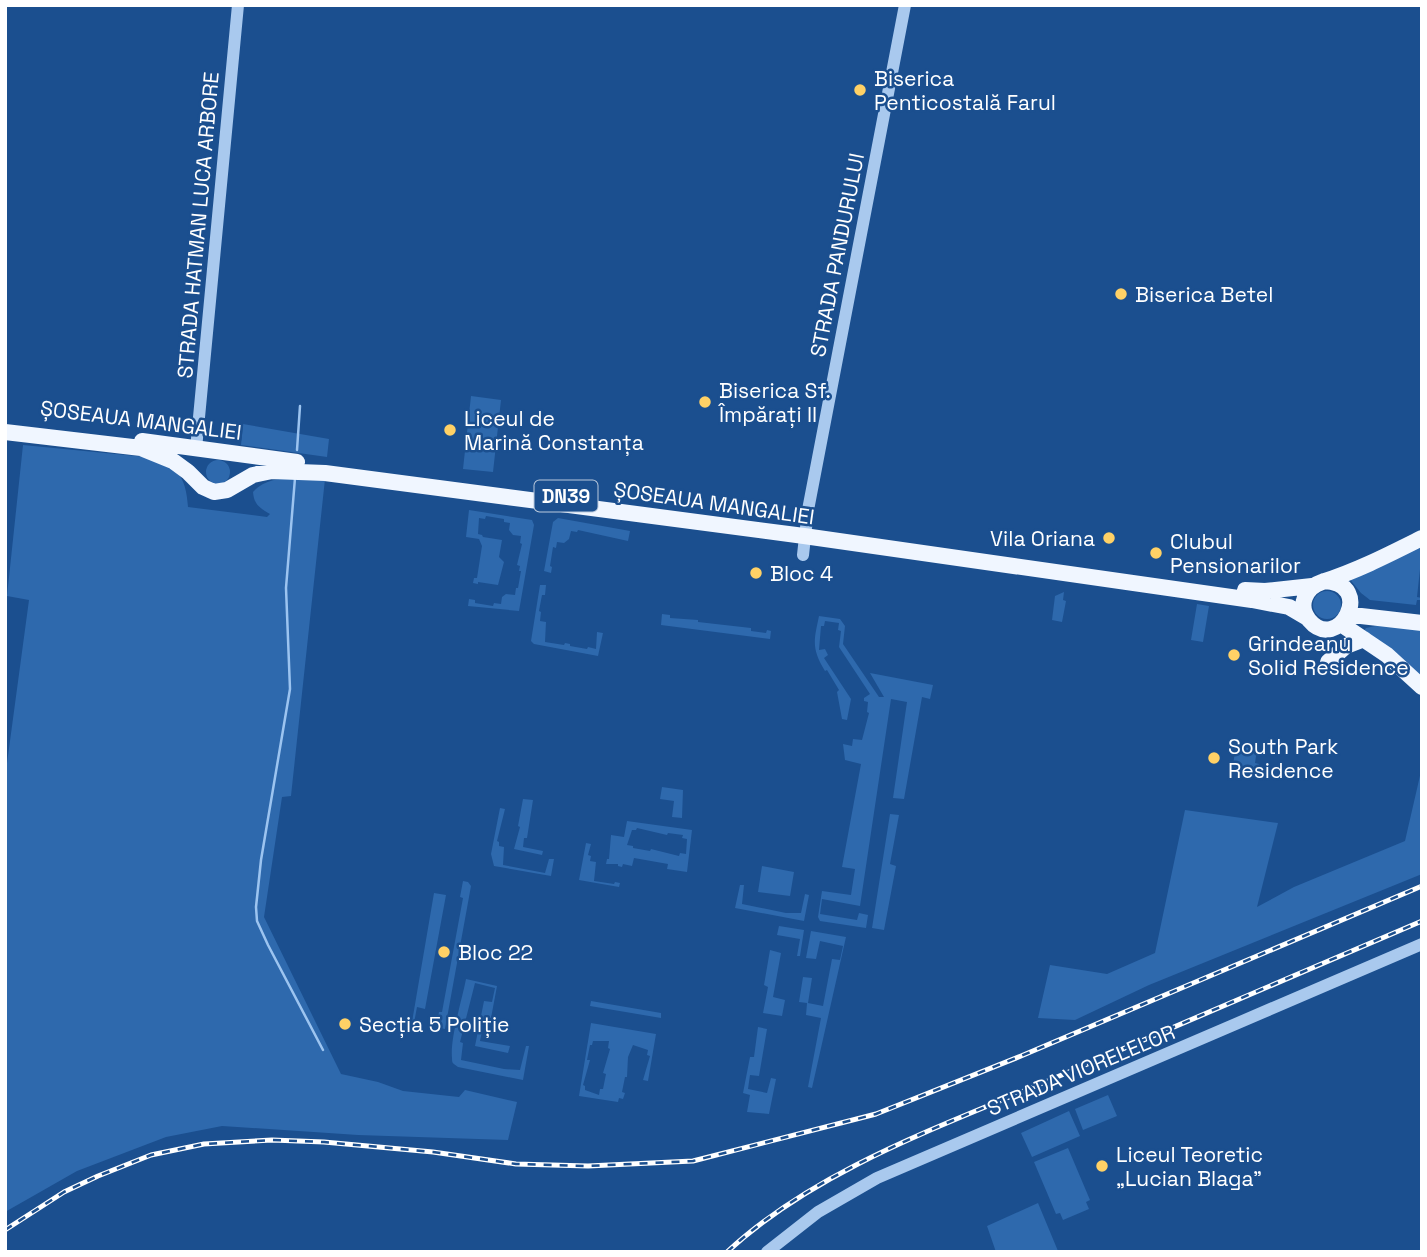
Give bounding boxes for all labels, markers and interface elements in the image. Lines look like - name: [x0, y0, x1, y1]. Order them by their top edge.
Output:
- place label: Biserica Penticostală Farul: [874, 65, 1056, 116]
- street label: STRADA HATMAN LUCA ARBORE: [171, 71, 225, 379]
- marker: Biserica Penticostală Farul: [852, 82, 868, 98]
- street label: STRADA PANDURULUI: [804, 151, 870, 359]
- place label: Biserica Betel: [1135, 281, 1273, 308]
- marker: Biserica Betel: [1113, 286, 1129, 302]
- place label: Biserica Sf. Împărați II: [717, 377, 831, 428]
- street label: ȘOSEAUA MANGALIEI: [39, 394, 243, 446]
- marker: Biserica Sf. Împărați II: [697, 394, 713, 410]
- place label: Liceul de Marină Constanța: [464, 405, 644, 456]
- marker: Liceul de Marină Constanța: [442, 422, 458, 438]
- street label: ȘOSEAUA MANGALIEI: [612, 476, 816, 530]
- road number: DN39: [534, 481, 598, 512]
- place label: Vila Oriana: [990, 525, 1095, 552]
- place label: Clubul Pensionarilor: [1170, 528, 1301, 579]
- marker: Vila Oriana: [1101, 530, 1117, 546]
- marker: Clubul Pensionarilor: [1148, 545, 1164, 561]
- place label: Bloc 4: [770, 560, 833, 587]
- marker: Bloc 4: [748, 565, 764, 581]
- place label: Grindeanu Solid Residence: [1248, 630, 1409, 681]
- marker: Grindeanu Solid Residence: [1226, 647, 1242, 663]
- place label: South Park Residence: [1228, 733, 1338, 784]
- marker: South Park Residence: [1206, 750, 1222, 766]
- place label: Bloc 22: [458, 939, 533, 966]
- marker: Bloc 22: [436, 944, 452, 960]
- place label: Secția 5 Poliție: [359, 1011, 510, 1038]
- marker: Secția 5 Poliție: [337, 1016, 353, 1032]
- street label: STRADA VIORELELOR: [983, 1018, 1179, 1122]
- place label: Liceul Teoretic „Lucian Blaga”: [1116, 1141, 1263, 1192]
- marker: Liceul Teoretic „Lucian Blaga”: [1094, 1158, 1110, 1174]

